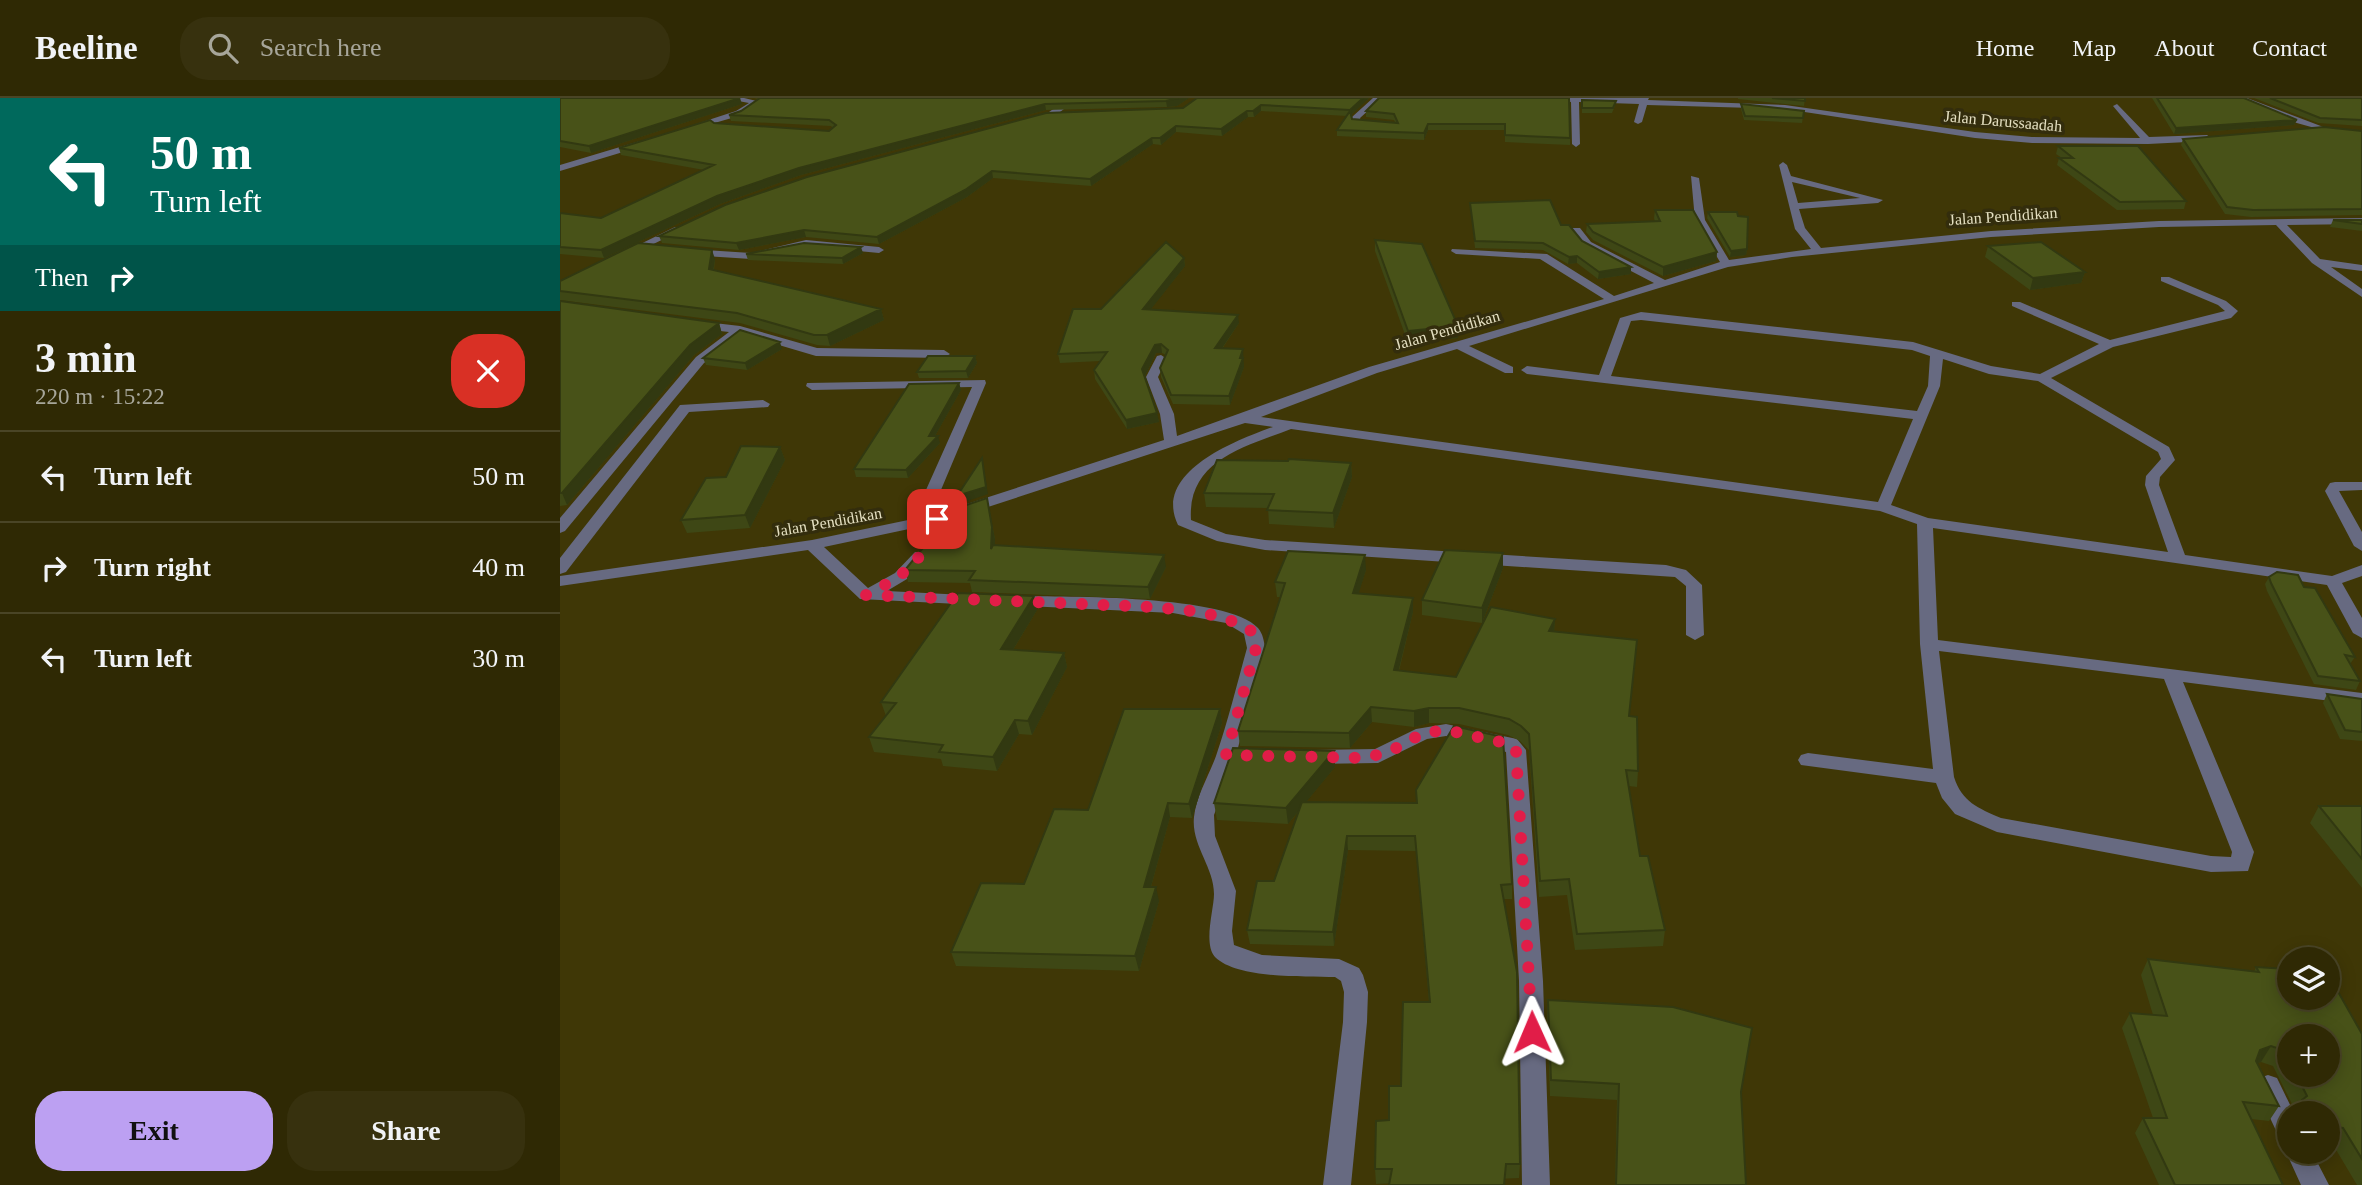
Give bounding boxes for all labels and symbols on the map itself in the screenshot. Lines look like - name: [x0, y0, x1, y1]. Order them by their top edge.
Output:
- street label: Jalan Darussaadah: [1943, 107, 2063, 135]
- street label: Jalan Pendidikan: [1948, 204, 2058, 228]
- street label: Jalan Pendidikan: [1392, 307, 1502, 353]
- pin: [907, 489, 967, 549]
- street label: Jalan Pendidikan: [773, 504, 883, 540]
- position arrow: [1495, 995, 1569, 1069]

